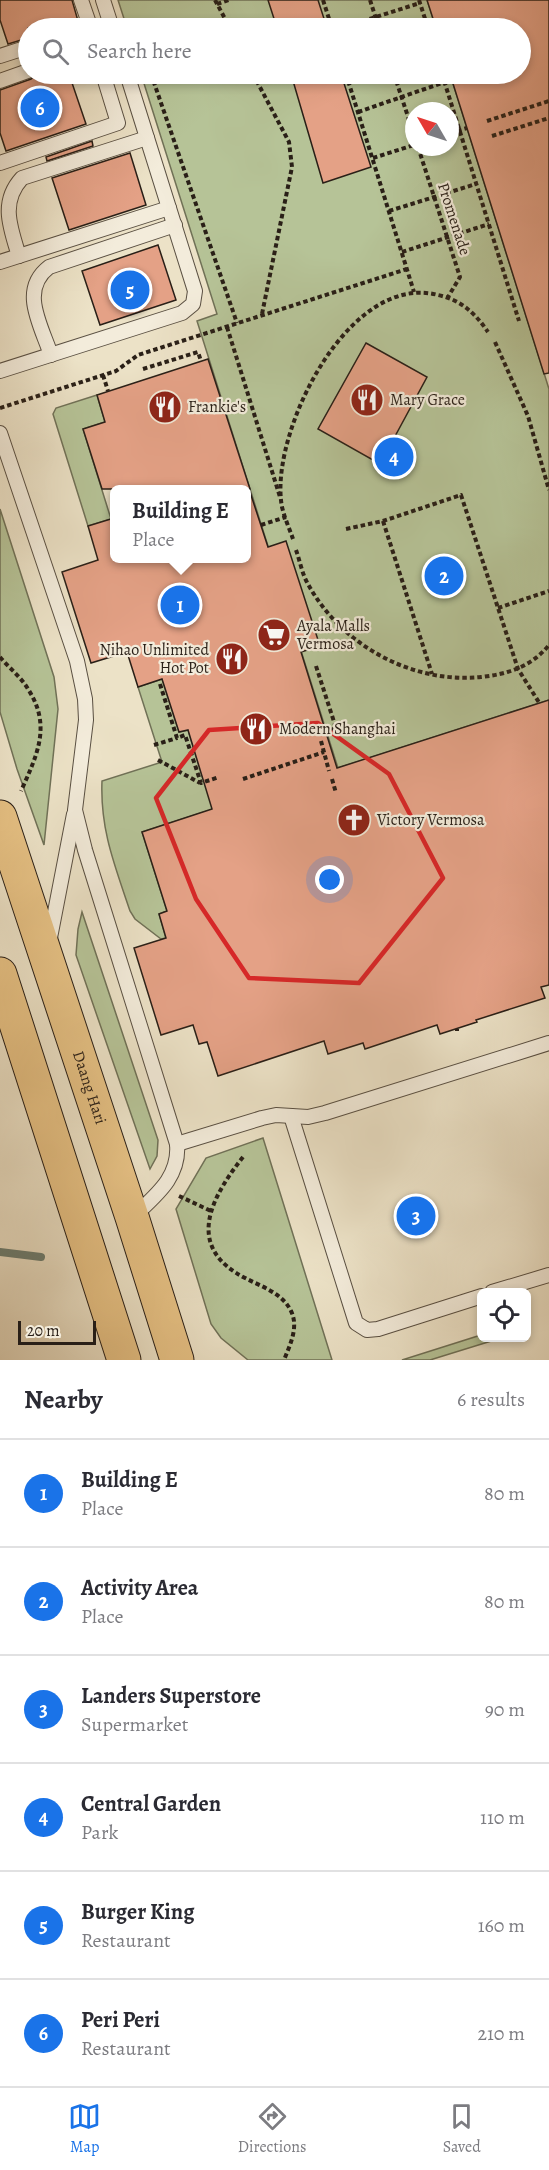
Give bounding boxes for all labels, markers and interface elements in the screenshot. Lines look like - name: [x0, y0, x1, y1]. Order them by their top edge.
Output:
- search box: [18, 18, 531, 84]
- icon: search: [39, 35, 72, 68]
- text: Search here: [87, 36, 192, 66]
- pin: 6: [20, 86, 60, 130]
- north arrow: [405, 102, 459, 156]
- street label: Promenade: [432, 180, 476, 258]
- pin: 5: [110, 268, 150, 312]
- restaurant icon: Mary Grace: [349, 382, 385, 418]
- restaurant icon: Frankie's: [147, 389, 183, 425]
- place label: Mary Grace: [390, 389, 465, 411]
- place label: Frankie's: [188, 396, 246, 418]
- pin: 4: [374, 434, 414, 480]
- popup: [110, 485, 251, 563]
- text: Building E: [132, 496, 229, 526]
- text: Place: [132, 526, 174, 553]
- pin: 2: [424, 554, 464, 598]
- pin: 1: [160, 582, 200, 628]
- place label: Ayala Malls Vermosa: [296, 615, 370, 655]
- supermarket icon: Ayala Malls Vermosa: [256, 617, 292, 653]
- place label: Nihao Unlimited Hot Pot: [99, 639, 209, 679]
- restaurant icon: Nihao Unlimited Hot Pot: [214, 641, 250, 677]
- restaurant icon: Modern Shanghai: [238, 711, 274, 747]
- place label: Modern Shanghai: [279, 718, 396, 740]
- church icon: Victory Vermosa: [336, 802, 372, 838]
- place label: Victory Vermosa: [376, 809, 485, 831]
- your location: [315, 865, 344, 894]
- street label: Daang Hari: [67, 1048, 112, 1127]
- pin: 3: [396, 1194, 436, 1238]
- map controls: [477, 1288, 531, 1342]
- button: locate: [477, 1288, 531, 1342]
- scale bar: [18, 1318, 96, 1346]
- text: 20 m: [27, 1320, 60, 1342]
- text: Nearby: [24, 1382, 103, 1417]
- text: 6 results: [457, 1386, 525, 1413]
- text: Building E: [81, 1465, 178, 1495]
- text: 1: [40, 1480, 47, 1507]
- text: 80 m: [484, 1480, 525, 1507]
- text: Place: [81, 1495, 123, 1522]
- text: Activity Area: [81, 1573, 198, 1603]
- text: 2: [39, 1588, 48, 1615]
- text: 80 m: [484, 1588, 525, 1615]
- text: Place: [81, 1603, 123, 1630]
- text: Landers Superstore: [81, 1681, 261, 1711]
- text: 3: [39, 1696, 48, 1723]
- text: 90 m: [485, 1696, 525, 1723]
- text: Supermarket: [81, 1711, 188, 1738]
- text: Central Garden: [81, 1789, 221, 1819]
- text: 4: [39, 1804, 48, 1831]
- text: 110 m: [480, 1804, 525, 1831]
- text: Park: [81, 1819, 119, 1846]
- text: Burger King: [81, 1897, 194, 1927]
- text: 5: [39, 1912, 48, 1939]
- text: 160 m: [478, 1912, 525, 1939]
- text: Restaurant: [81, 1927, 171, 1954]
- text: Peri Peri: [81, 2005, 160, 2035]
- text: 6: [39, 2020, 48, 2047]
- text: 210 m: [477, 2020, 525, 2047]
- text: Restaurant: [81, 2035, 171, 2062]
- tab: Map: [68, 2100, 101, 2158]
- tab: Directions: [238, 2100, 306, 2158]
- tab: Saved: [443, 2100, 481, 2158]

